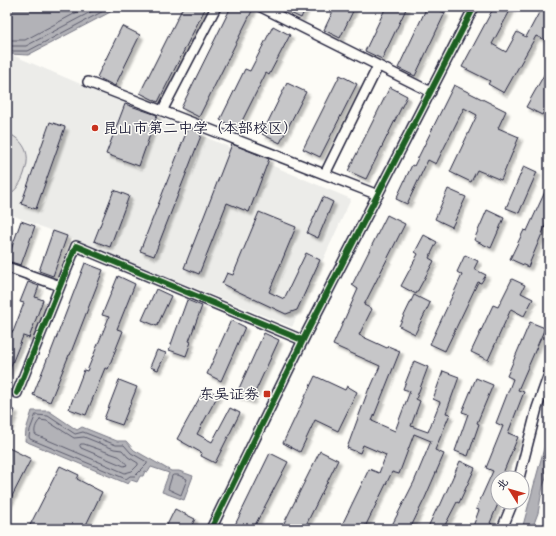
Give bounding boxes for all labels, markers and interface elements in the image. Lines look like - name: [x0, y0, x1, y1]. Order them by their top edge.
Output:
- place label: 昆山市第二中学（本部校区）: [103, 119, 298, 137]
- marker: 昆山市第二中学（本部校区）: [90, 123, 100, 133]
- place label: 东吴证券: [199, 385, 259, 403]
- marker: 东吴证券: [262, 389, 272, 399]
- north arrow: [490, 470, 530, 510]
- text: 北: [494, 476, 511, 493]

